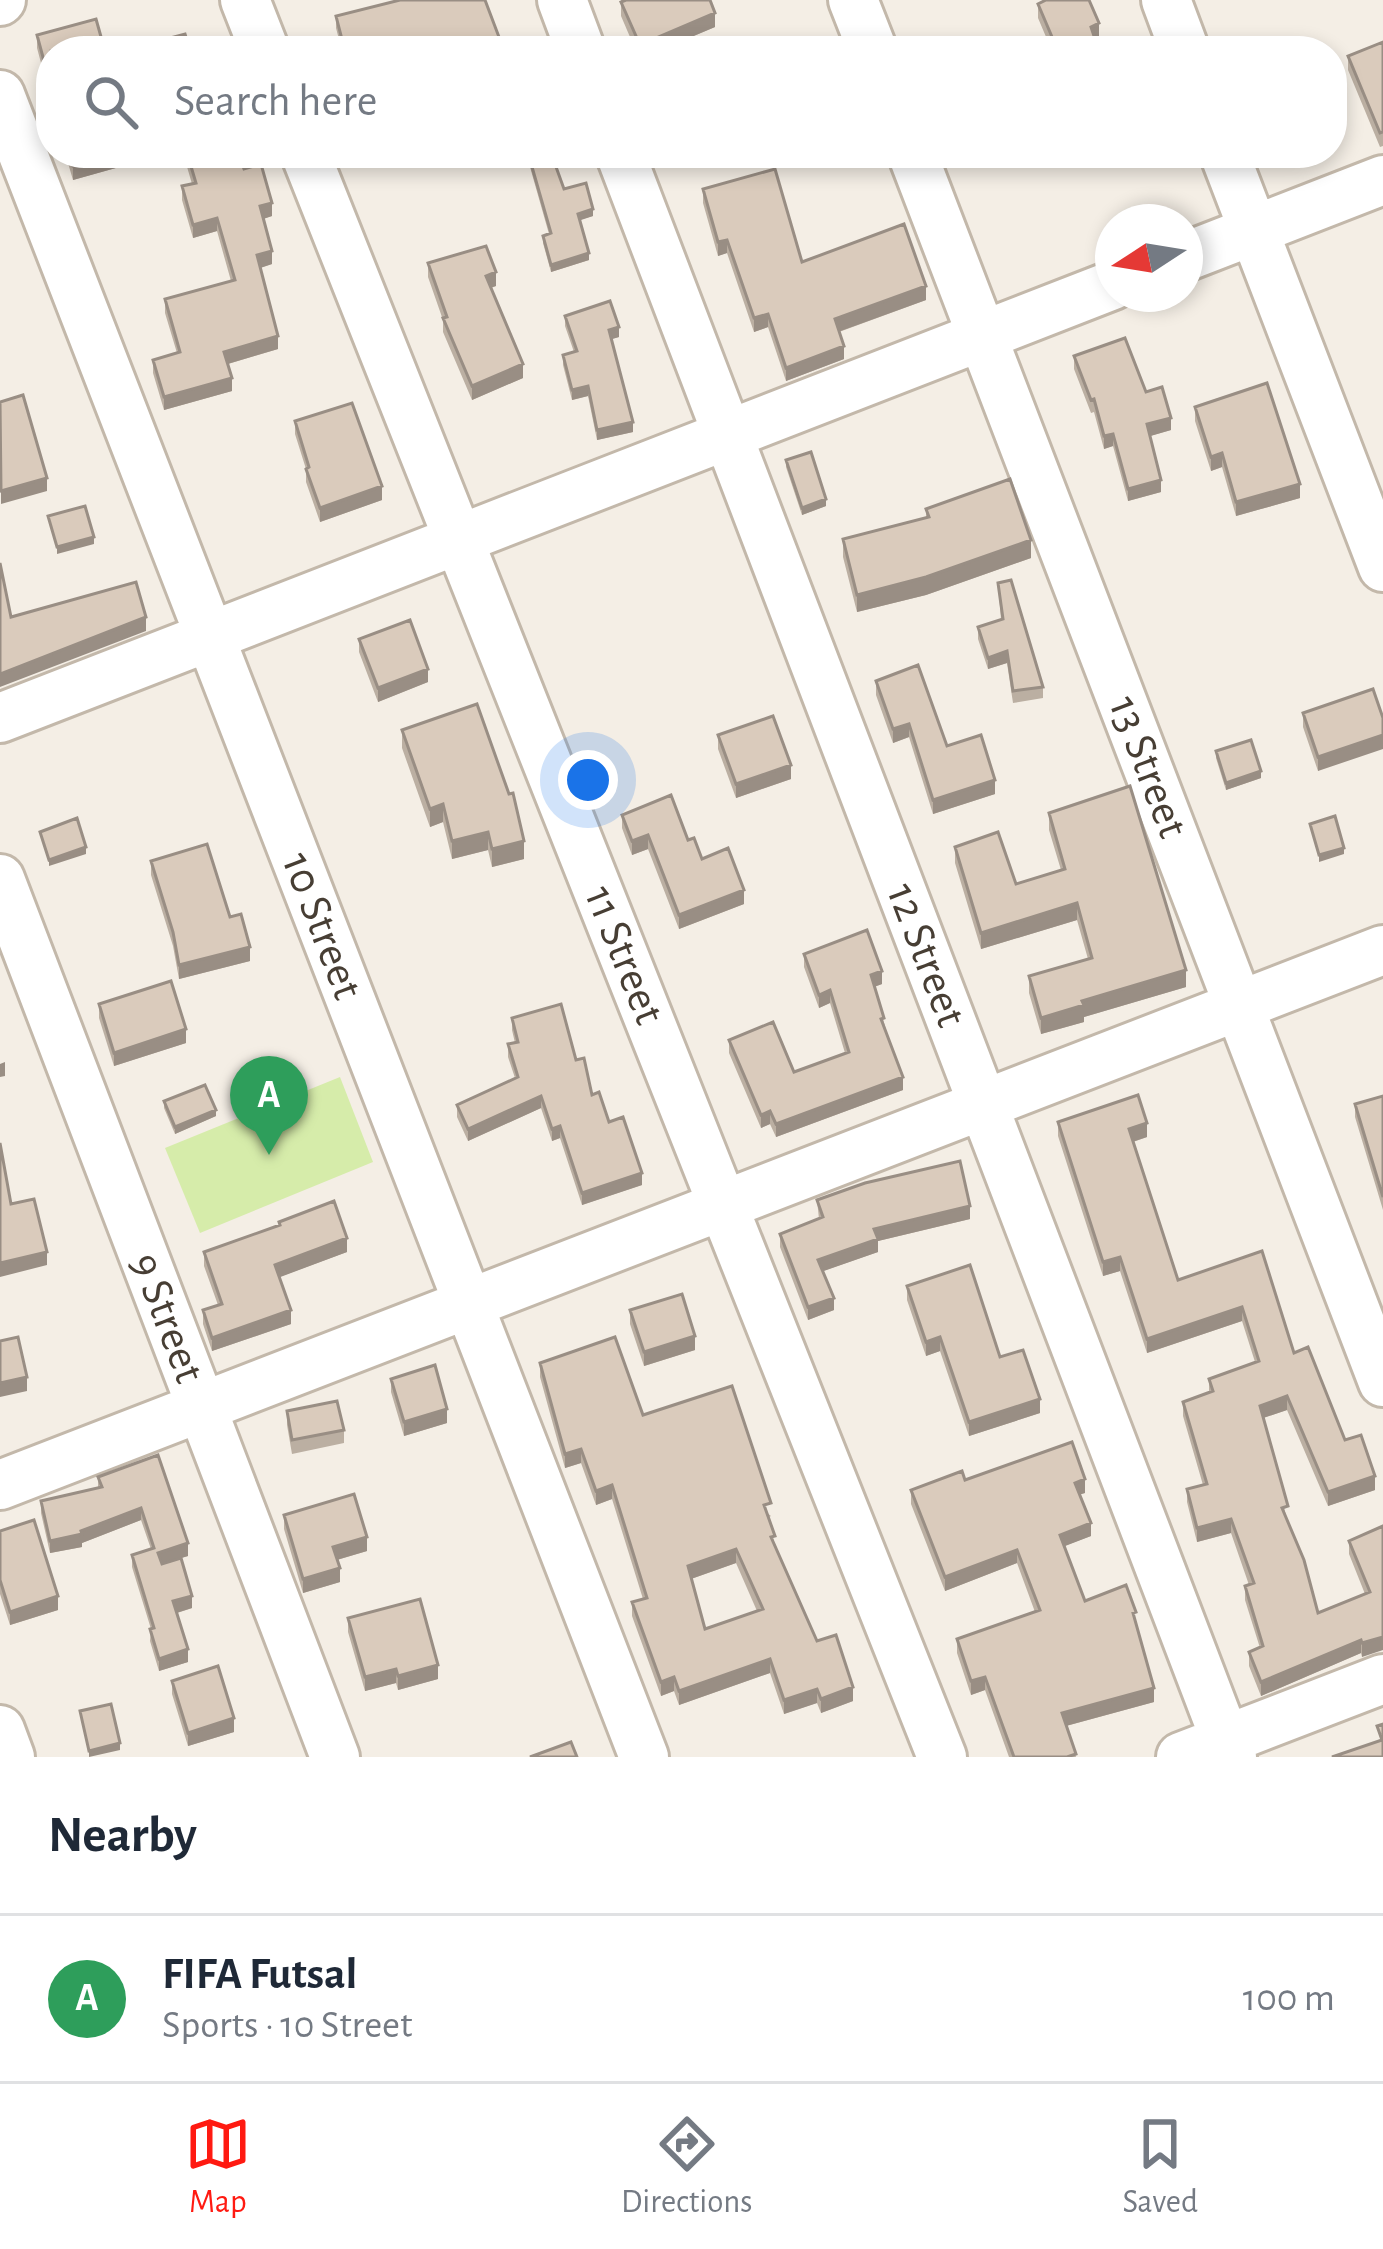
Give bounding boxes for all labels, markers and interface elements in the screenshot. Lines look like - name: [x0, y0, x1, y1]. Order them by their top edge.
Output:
- search box: [36, 36, 1347, 168]
- icon: search: [78, 69, 144, 135]
- text: Search here: [174, 79, 377, 124]
- north arrow: [1095, 204, 1203, 312]
- street label: 13 Street: [1101, 690, 1195, 844]
- your location: [558, 750, 618, 810]
- street label: 10 Street: [274, 847, 370, 1005]
- street label: 12 Street: [878, 877, 974, 1033]
- street label: 11 Street: [576, 880, 672, 1030]
- pin: A: [230, 1056, 308, 1155]
- street label: 9 Street: [122, 1247, 212, 1389]
- text: Nearby: [48, 1810, 197, 1861]
- text: FIFA Futsal: [162, 1952, 357, 1997]
- text: A: [75, 1979, 99, 2018]
- text: 100 m: [1243, 1979, 1335, 2018]
- text: Sports · 10 Street: [162, 2006, 413, 2045]
- tab: Map: [185, 2111, 251, 2223]
- tab: Directions: [621, 2111, 752, 2223]
- tab: Saved: [1122, 2111, 1198, 2223]

